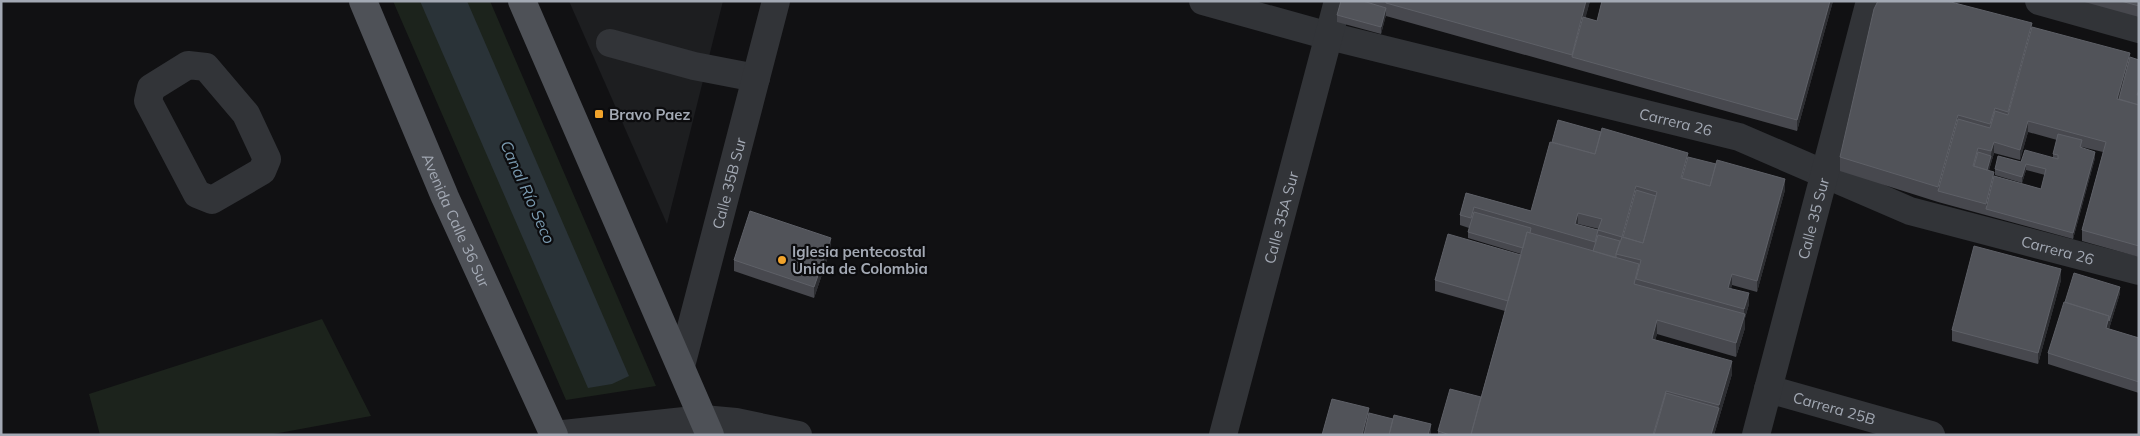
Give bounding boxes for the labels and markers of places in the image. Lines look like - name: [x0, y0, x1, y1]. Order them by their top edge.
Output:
- place label: Bravo Paez: [609, 105, 690, 124]
- marker: Bravo Paez: [593, 108, 605, 120]
- place label: Iglesia pentecostal Unida de Colombia: [792, 242, 928, 278]
- marker: Iglesia pentecostal Unida de Colombia: [776, 254, 788, 266]

